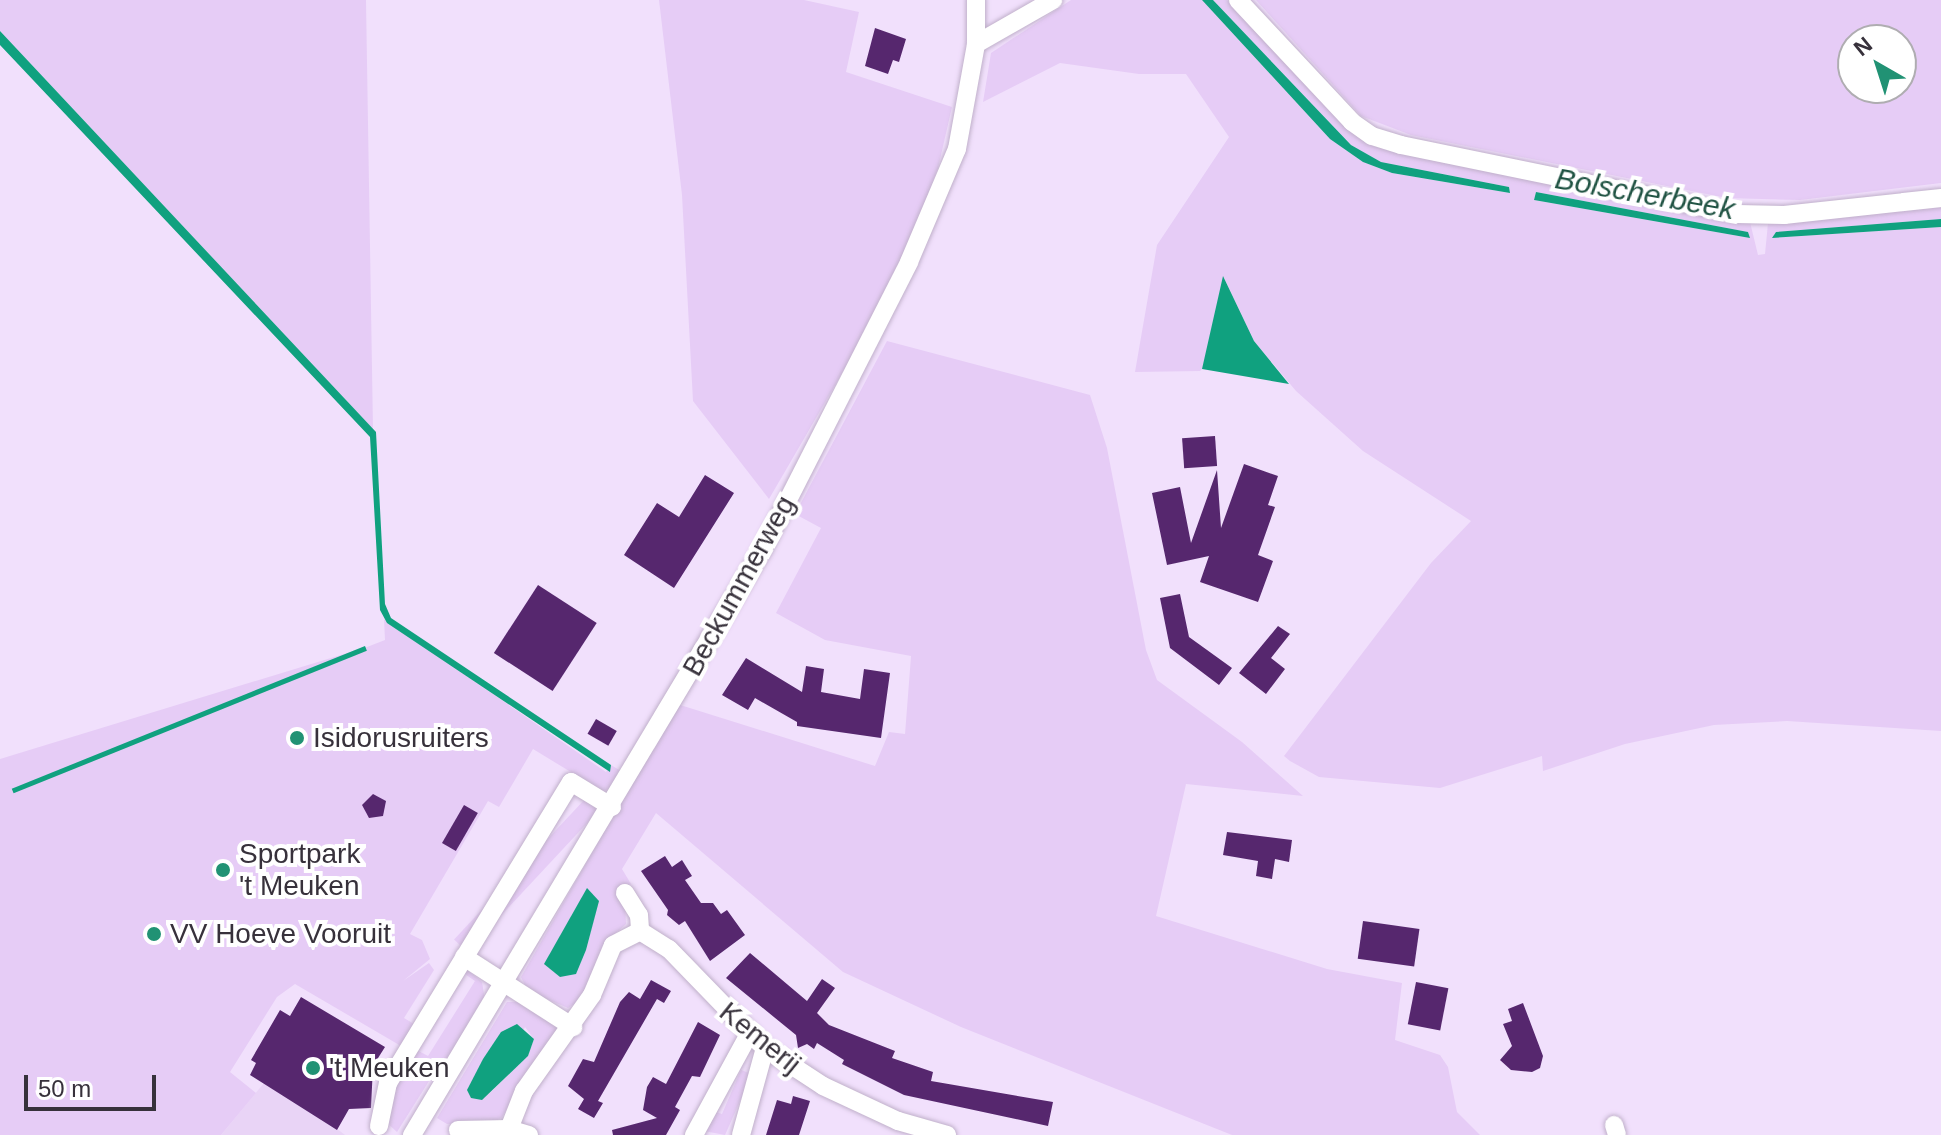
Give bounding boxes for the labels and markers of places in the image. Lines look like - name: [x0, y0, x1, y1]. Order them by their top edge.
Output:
- place label: Isidorusruiters: [313, 721, 489, 755]
- marker: Isidorusruiters: [288, 729, 306, 747]
- place label: Sportpark 't Meuken: [239, 837, 360, 903]
- marker: Sportpark 't Meuken: [214, 861, 232, 879]
- place label: VV Hoeve Vooruit: [170, 917, 391, 951]
- marker: VV Hoeve Vooruit: [145, 925, 163, 943]
- place label: 't Meuken: [329, 1051, 450, 1085]
- marker: 't Meuken: [304, 1059, 322, 1077]

